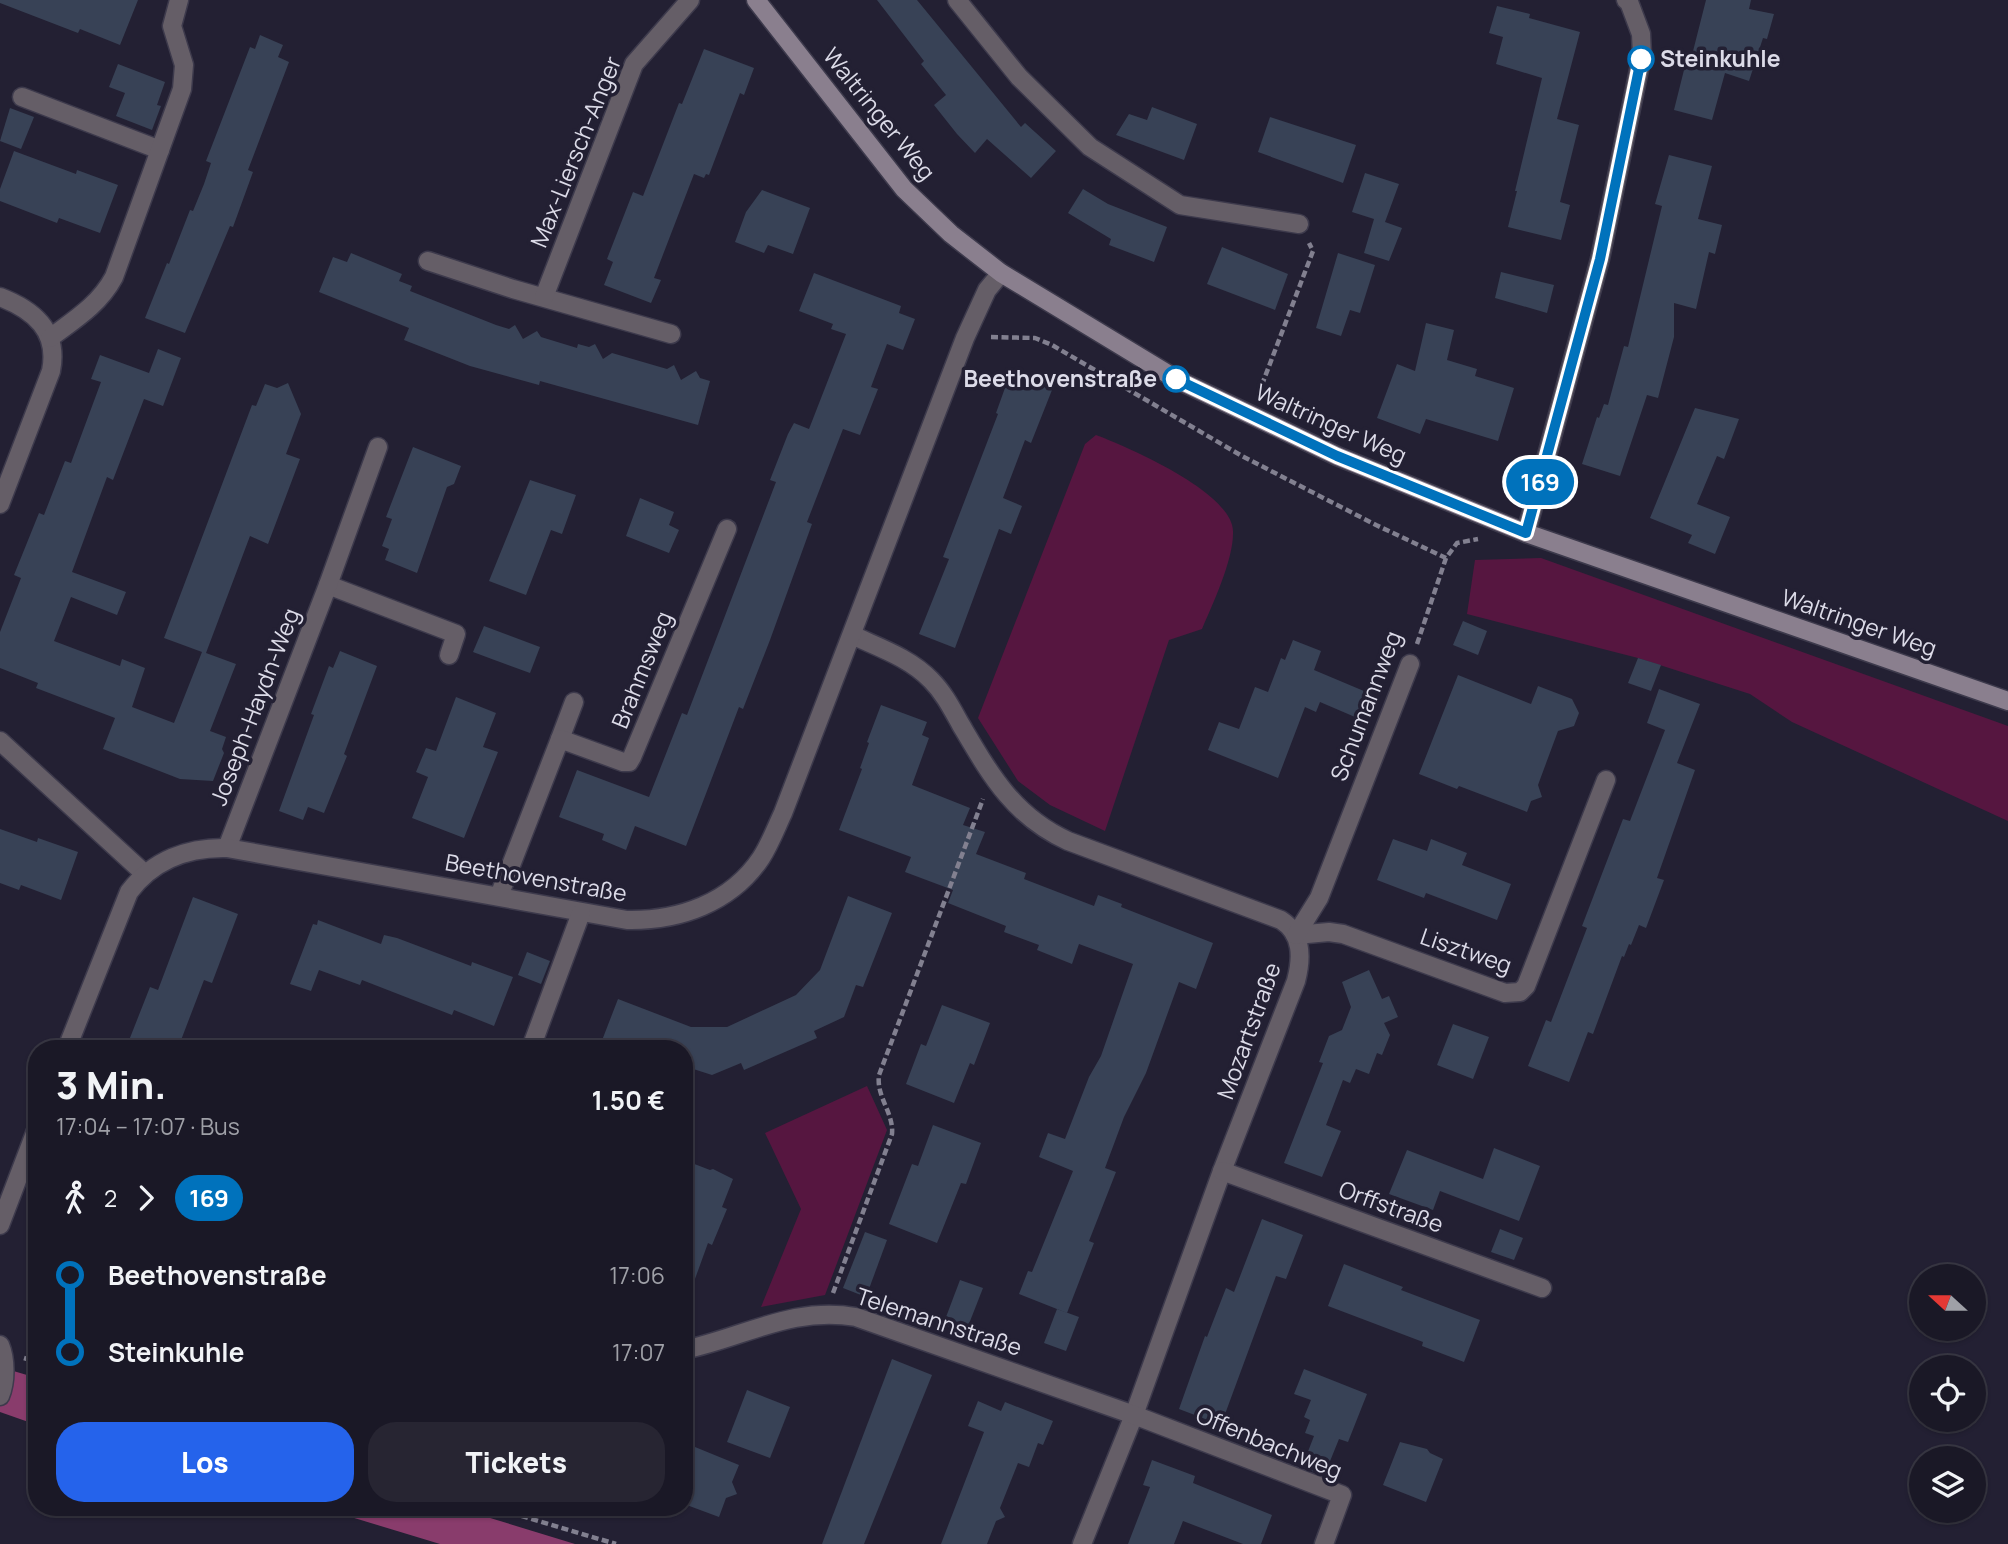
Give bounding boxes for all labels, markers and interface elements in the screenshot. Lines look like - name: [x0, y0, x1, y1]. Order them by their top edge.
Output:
- street label: Waltringer Weg: [816, 40, 943, 187]
- place label: Steinkuhle: [1660, 42, 1781, 74]
- marker: Steinkuhle: [1628, 46, 1654, 72]
- street label: Max-Liersch-Anger: [522, 51, 628, 252]
- place label: Beethovenstraße: [964, 362, 1157, 394]
- marker: Beethovenstraße: [1163, 366, 1189, 392]
- street label: Waltringer Weg: [1251, 375, 1412, 471]
- line badge: 169: [1500, 459, 1580, 505]
- text: 169: [1520, 465, 1560, 498]
- street label: Waltringer Weg: [1777, 581, 1941, 664]
- street label: Joseph-Haydn-Weg: [202, 603, 306, 810]
- street label: Brahmsweg: [603, 606, 679, 733]
- street label: Schumannweg: [1322, 626, 1408, 785]
- street label: Beethovenstraße: [443, 845, 630, 909]
- street label: Lisztweg: [1416, 919, 1516, 981]
- street label: Mozartstraße: [1209, 958, 1288, 1103]
- text: 3 Min.: [56, 1058, 166, 1110]
- text: 1.50 €: [591, 1082, 665, 1118]
- text: 17:04 – 17:07 · Bus: [56, 1110, 240, 1142]
- street label: Orffstraße: [1335, 1172, 1448, 1240]
- icon: walk: [56, 1179, 94, 1217]
- icon: forward: [127, 1179, 165, 1217]
- text: 169: [189, 1181, 229, 1214]
- text: 2: [104, 1182, 117, 1214]
- text: Beethovenstraße: [108, 1257, 327, 1293]
- text: 17:06: [609, 1259, 665, 1291]
- north arrow: [1909, 1264, 1986, 1340]
- map controls: [1909, 1264, 1986, 1523]
- street label: Telemannstraße: [852, 1279, 1026, 1363]
- text: Steinkuhle: [108, 1334, 244, 1370]
- text: 17:07: [612, 1336, 665, 1368]
- button: locate: [1909, 1355, 1986, 1432]
- street label: Offenbachweg: [1191, 1398, 1347, 1486]
- button: Los: [56, 1422, 354, 1502]
- button: Tickets: [368, 1422, 665, 1502]
- button: layers: [1909, 1446, 1986, 1523]

